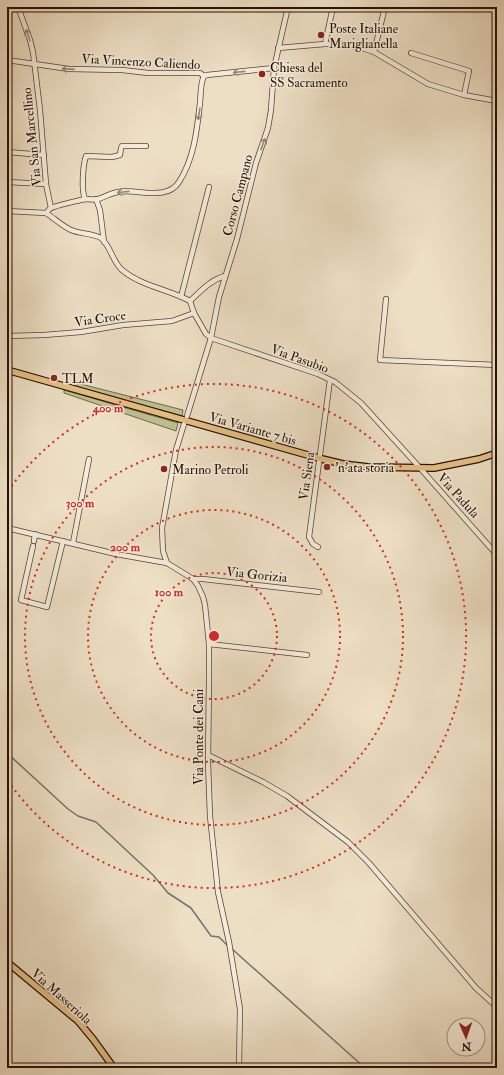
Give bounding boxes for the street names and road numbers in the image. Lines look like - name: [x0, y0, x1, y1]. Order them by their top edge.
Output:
- street label: Via Vincenzo Caliendo: [81, 51, 201, 73]
- street label: Via San Marcellino: [19, 87, 45, 187]
- street label: Corso Campano: [219, 153, 258, 238]
- street label: Via Croce: [73, 307, 127, 331]
- street label: Via Pasubio: [269, 341, 331, 377]
- street label: Via Variante 7 bis: [207, 409, 299, 449]
- street label: Via Siena: [296, 450, 318, 501]
- street label: Via Padula: [434, 470, 483, 522]
- street label: Via Gorizia: [226, 564, 289, 586]
- street label: Via Ponte dei Cani: [191, 688, 207, 785]
- street label: Via Masseriola: [28, 965, 95, 1029]

